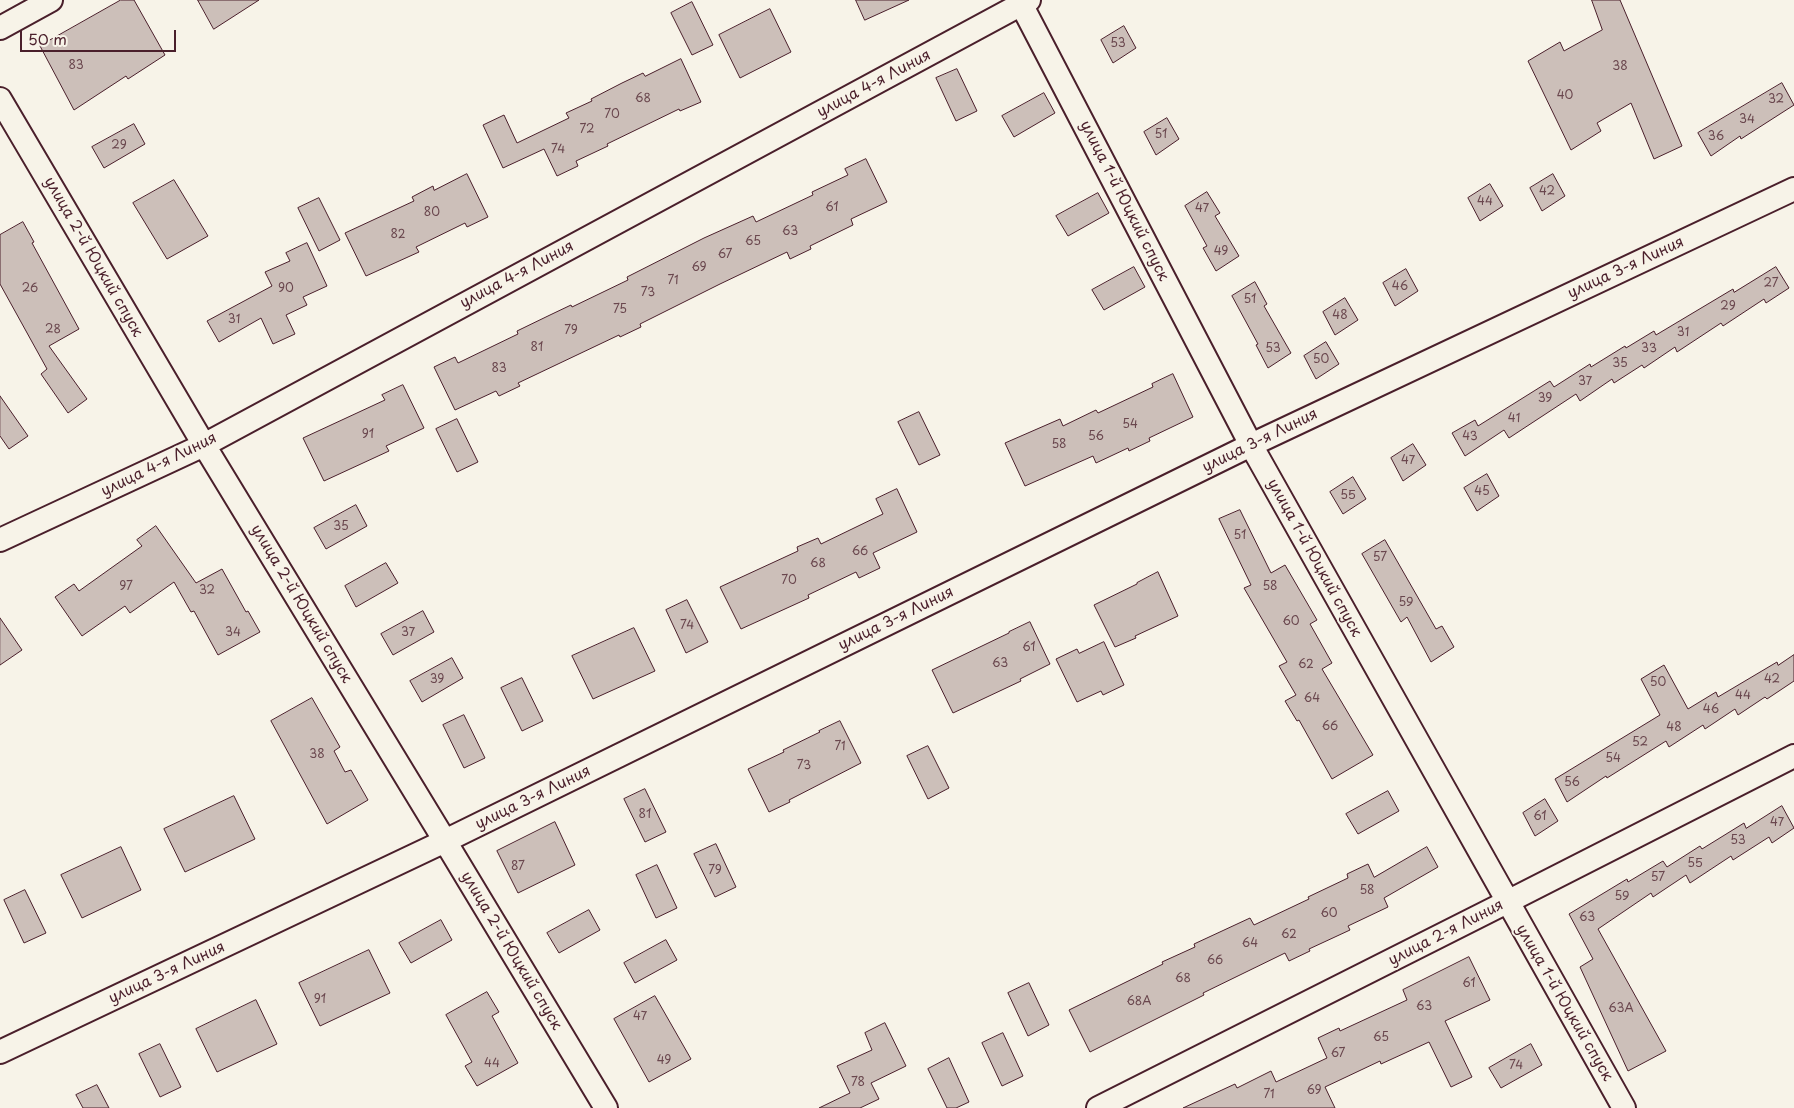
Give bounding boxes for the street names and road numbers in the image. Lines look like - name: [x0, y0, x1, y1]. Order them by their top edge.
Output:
- street label: улица 4-я Линия: [814, 46, 934, 122]
- street label: улица 1-й Юцкий спуск: [1076, 118, 1172, 284]
- street label: улица 2-й Юцкий спуск: [40, 174, 146, 340]
- street label: улица 3-я Линия: [1565, 233, 1687, 303]
- street label: улица 4-я Линия: [457, 237, 577, 313]
- street label: улица 3-я Линия: [1199, 405, 1321, 477]
- street label: улица 4-я Линия: [98, 429, 220, 501]
- street label: улица 1-й Юцкий спуск: [1263, 476, 1365, 640]
- street label: улица 2-й Юцкий спуск: [247, 522, 355, 686]
- street label: улица 3-я Линия: [835, 583, 957, 655]
- street label: улица 3-я Линия: [472, 762, 594, 834]
- street label: улица 2-й Юцкий спуск: [457, 869, 565, 1033]
- street label: улица 2-я Линия: [1385, 896, 1507, 970]
- street label: улица 1-й Юцкий спуск: [1512, 922, 1616, 1084]
- street label: улица 3-я Линия: [106, 938, 228, 1008]

